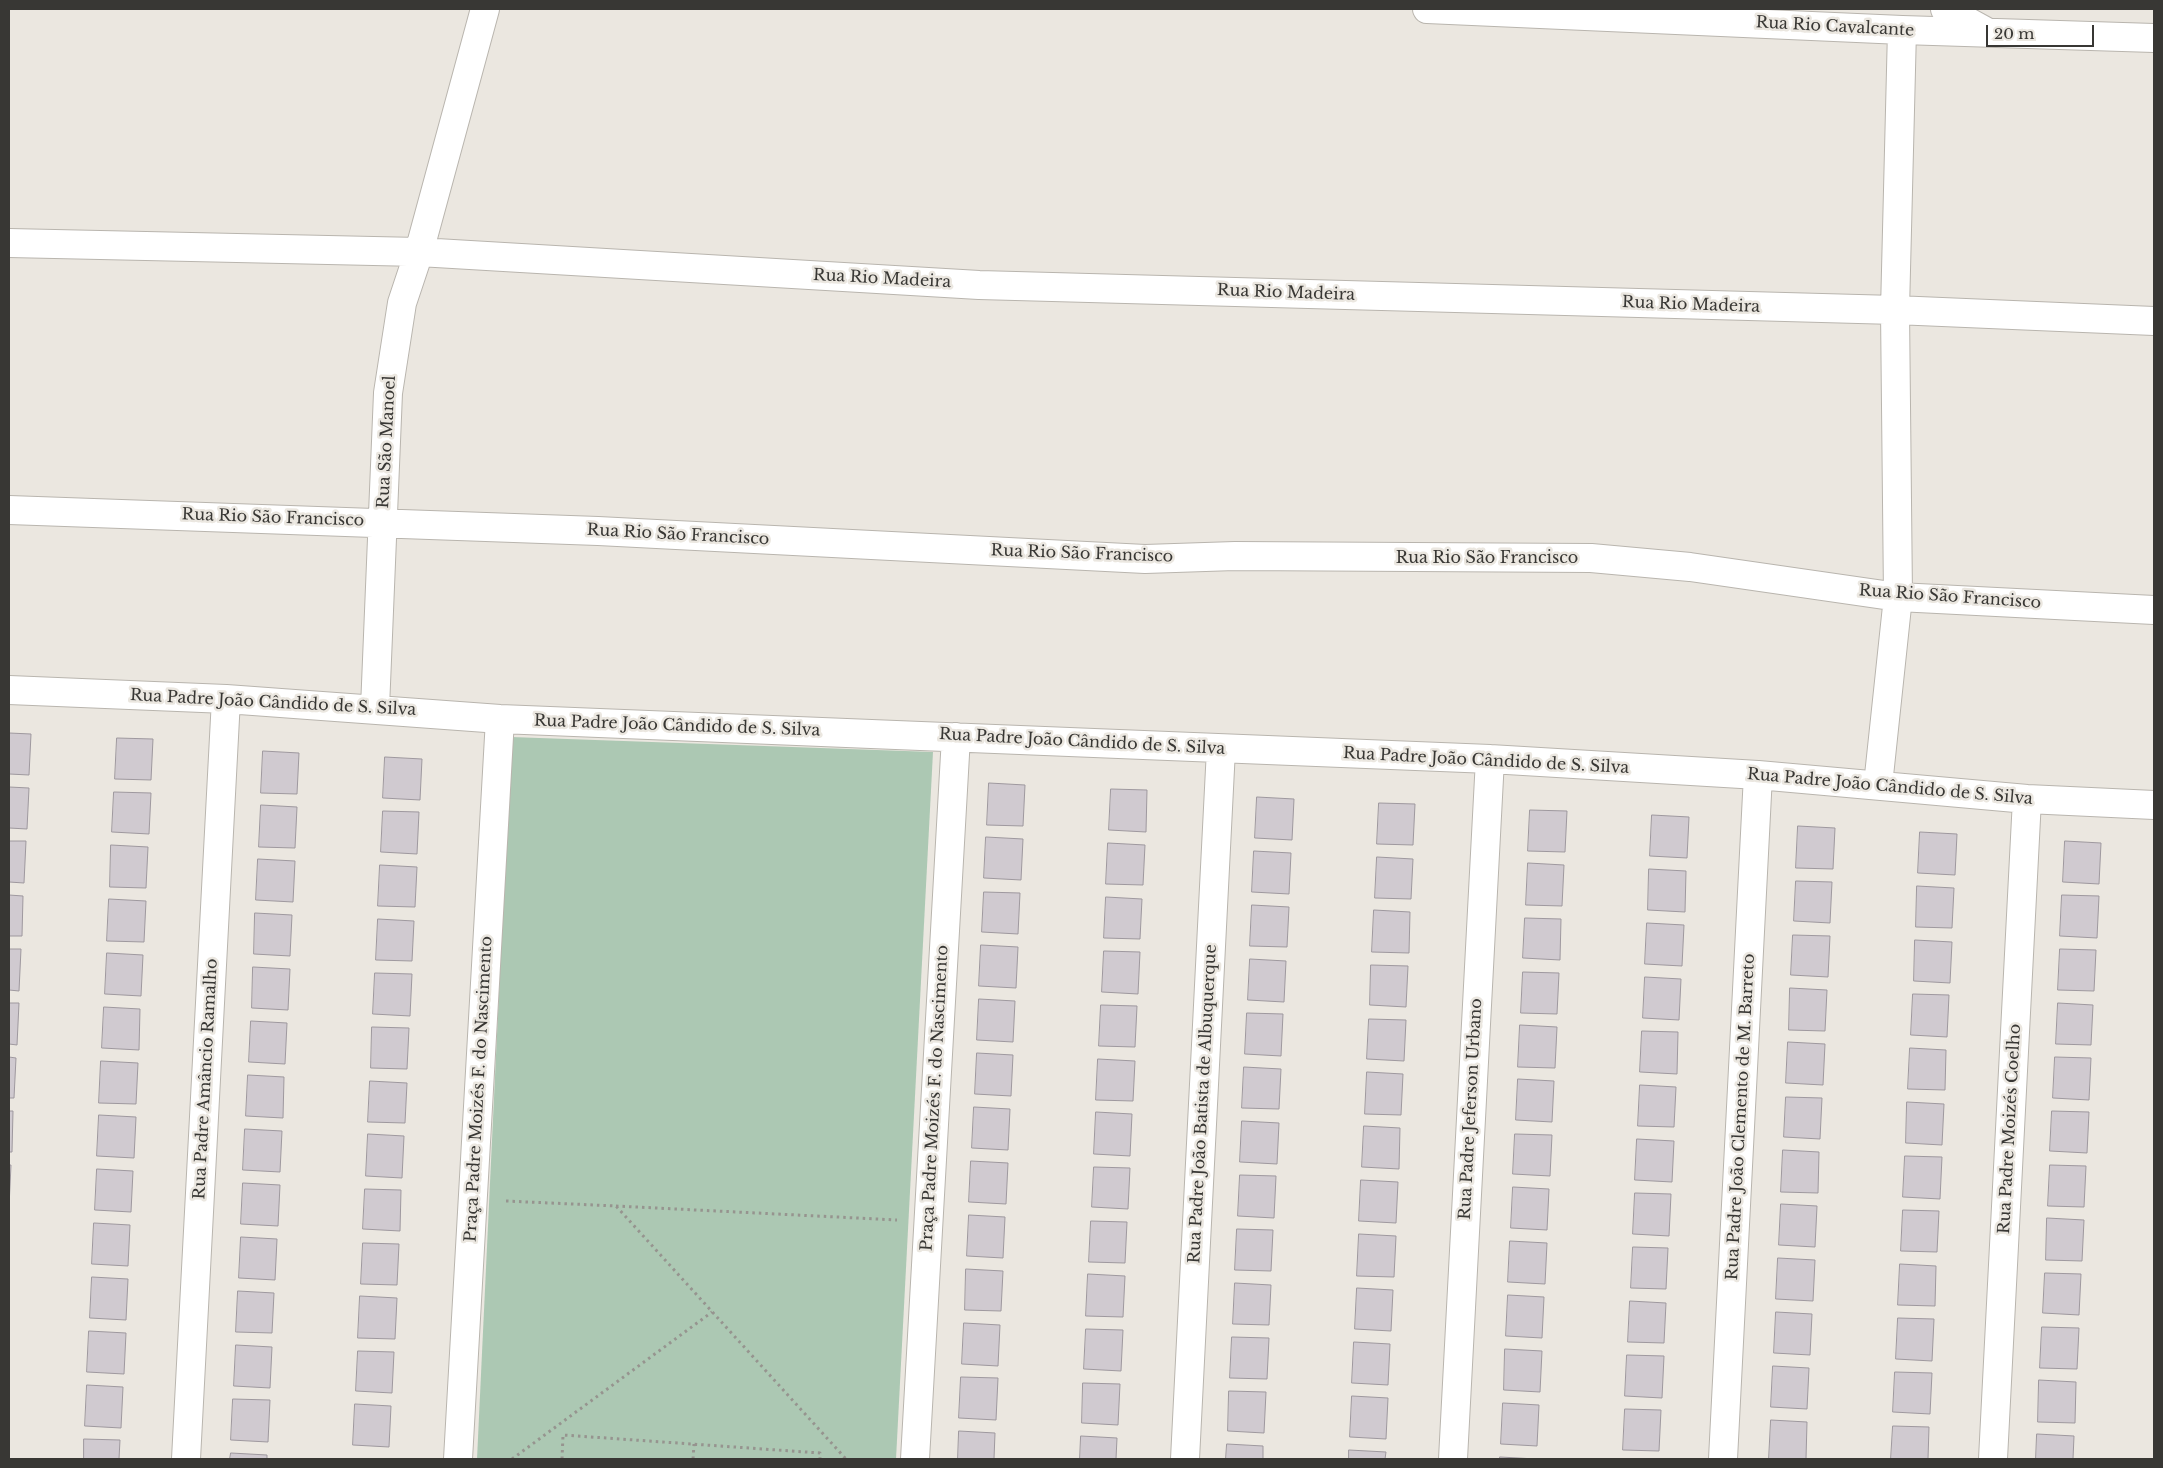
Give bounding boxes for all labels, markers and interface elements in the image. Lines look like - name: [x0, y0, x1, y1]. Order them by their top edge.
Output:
- street label: Rua Rio Cavalcante: [1755, 13, 1915, 41]
- scale bar: [1988, 15, 2096, 47]
- text: 20 m: [1994, 24, 2034, 43]
- street label: Rua Rio Madeira: [813, 266, 951, 292]
- street label: Rua Rio Madeira: [1217, 281, 1355, 305]
- street label: Rua Rio Madeira: [1622, 293, 1760, 317]
- street label: Rua São Manoel: [374, 375, 400, 509]
- street label: Rua Rio São Francisco: [181, 505, 365, 531]
- street label: Rua Rio São Francisco: [586, 521, 770, 549]
- street label: Rua Rio São Francisco: [990, 541, 1174, 567]
- street label: Rua Rio São Francisco: [1396, 548, 1578, 568]
- street label: Rua Rio São Francisco: [1858, 581, 2042, 613]
- street label: Rua Padre João Cândido de S. Silva: [129, 686, 417, 720]
- street label: Rua Padre João Cândido de S. Silva: [533, 711, 821, 741]
- street label: Rua Padre João Cândido de S. Silva: [938, 725, 1226, 759]
- street label: Rua Padre João Cândido de S. Silva: [1342, 744, 1630, 778]
- street label: Rua Padre João Cândido de S. Silva: [1746, 765, 2034, 809]
- street label: Praça Padre Moizés F. do Nascimento: [461, 936, 497, 1242]
- street label: Rua Padre João Batista de Albuquerque: [1185, 944, 1221, 1264]
- street label: Praça Padre Moizés F. do Nascimento: [917, 945, 953, 1251]
- street label: Rua Padre João Clemento de M. Barreto: [1723, 953, 1759, 1281]
- street label: Rua Padre Amâncio Ramalho: [190, 958, 222, 1200]
- street label: Rua Padre Jeferson Urbano: [1456, 998, 1486, 1220]
- street label: Rua Padre Moizés Coelho: [1995, 1023, 2025, 1235]

